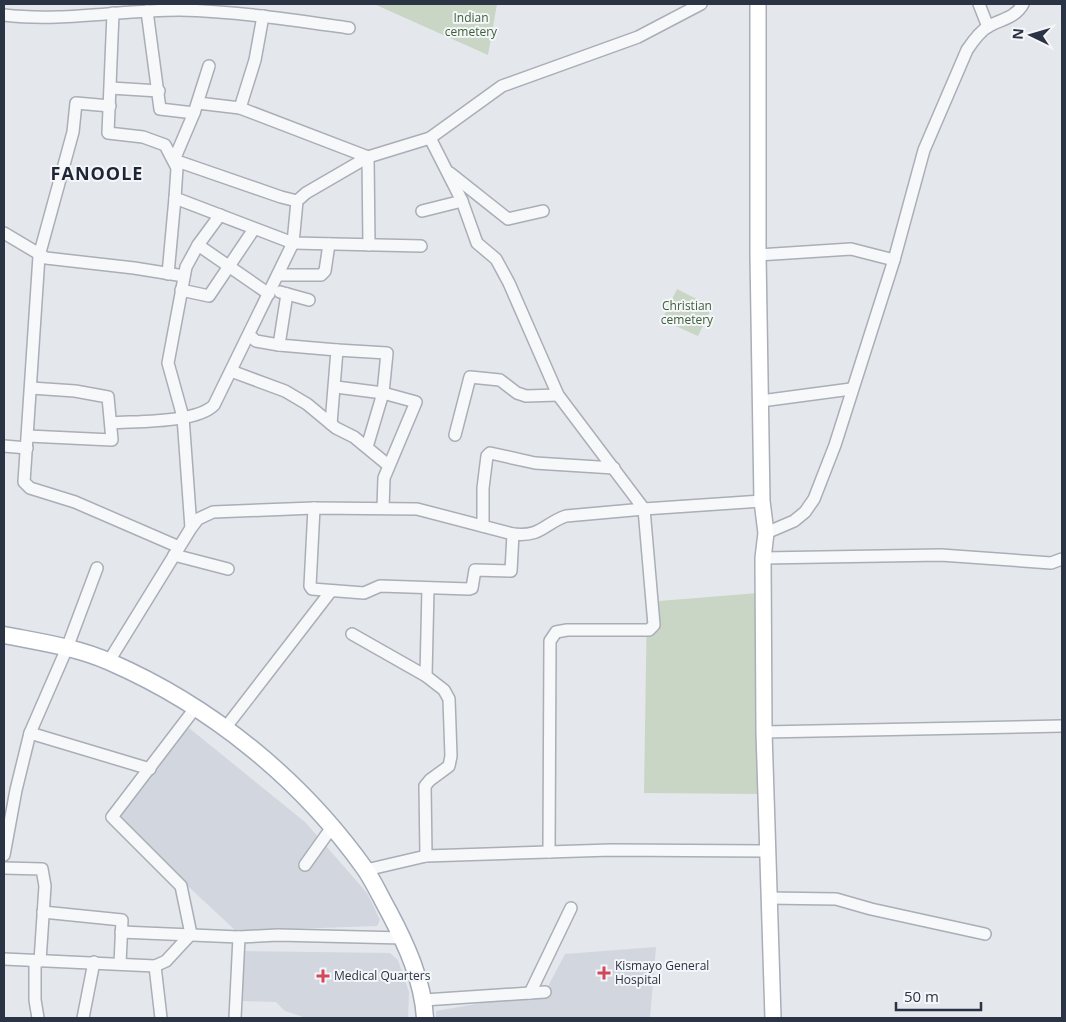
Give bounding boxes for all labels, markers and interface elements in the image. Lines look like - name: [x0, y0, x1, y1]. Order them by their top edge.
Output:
- park label: Indian cemetery: [445, 9, 498, 40]
- north arrow: [1006, 10, 1056, 60]
- text: N: [1008, 27, 1028, 40]
- district label: FANOOLE: [51, 161, 143, 185]
- park label: Christian cemetery: [661, 297, 714, 328]
- place label: Kismayo General Hospital: [615, 957, 709, 988]
- marker: Kismayo General Hospital: [597, 966, 611, 980]
- place label: Medical Quarters: [334, 967, 431, 984]
- marker: Medical Quarters: [316, 969, 330, 983]
- scale bar: [896, 980, 981, 1012]
- text: 50 m: [904, 986, 939, 1006]

